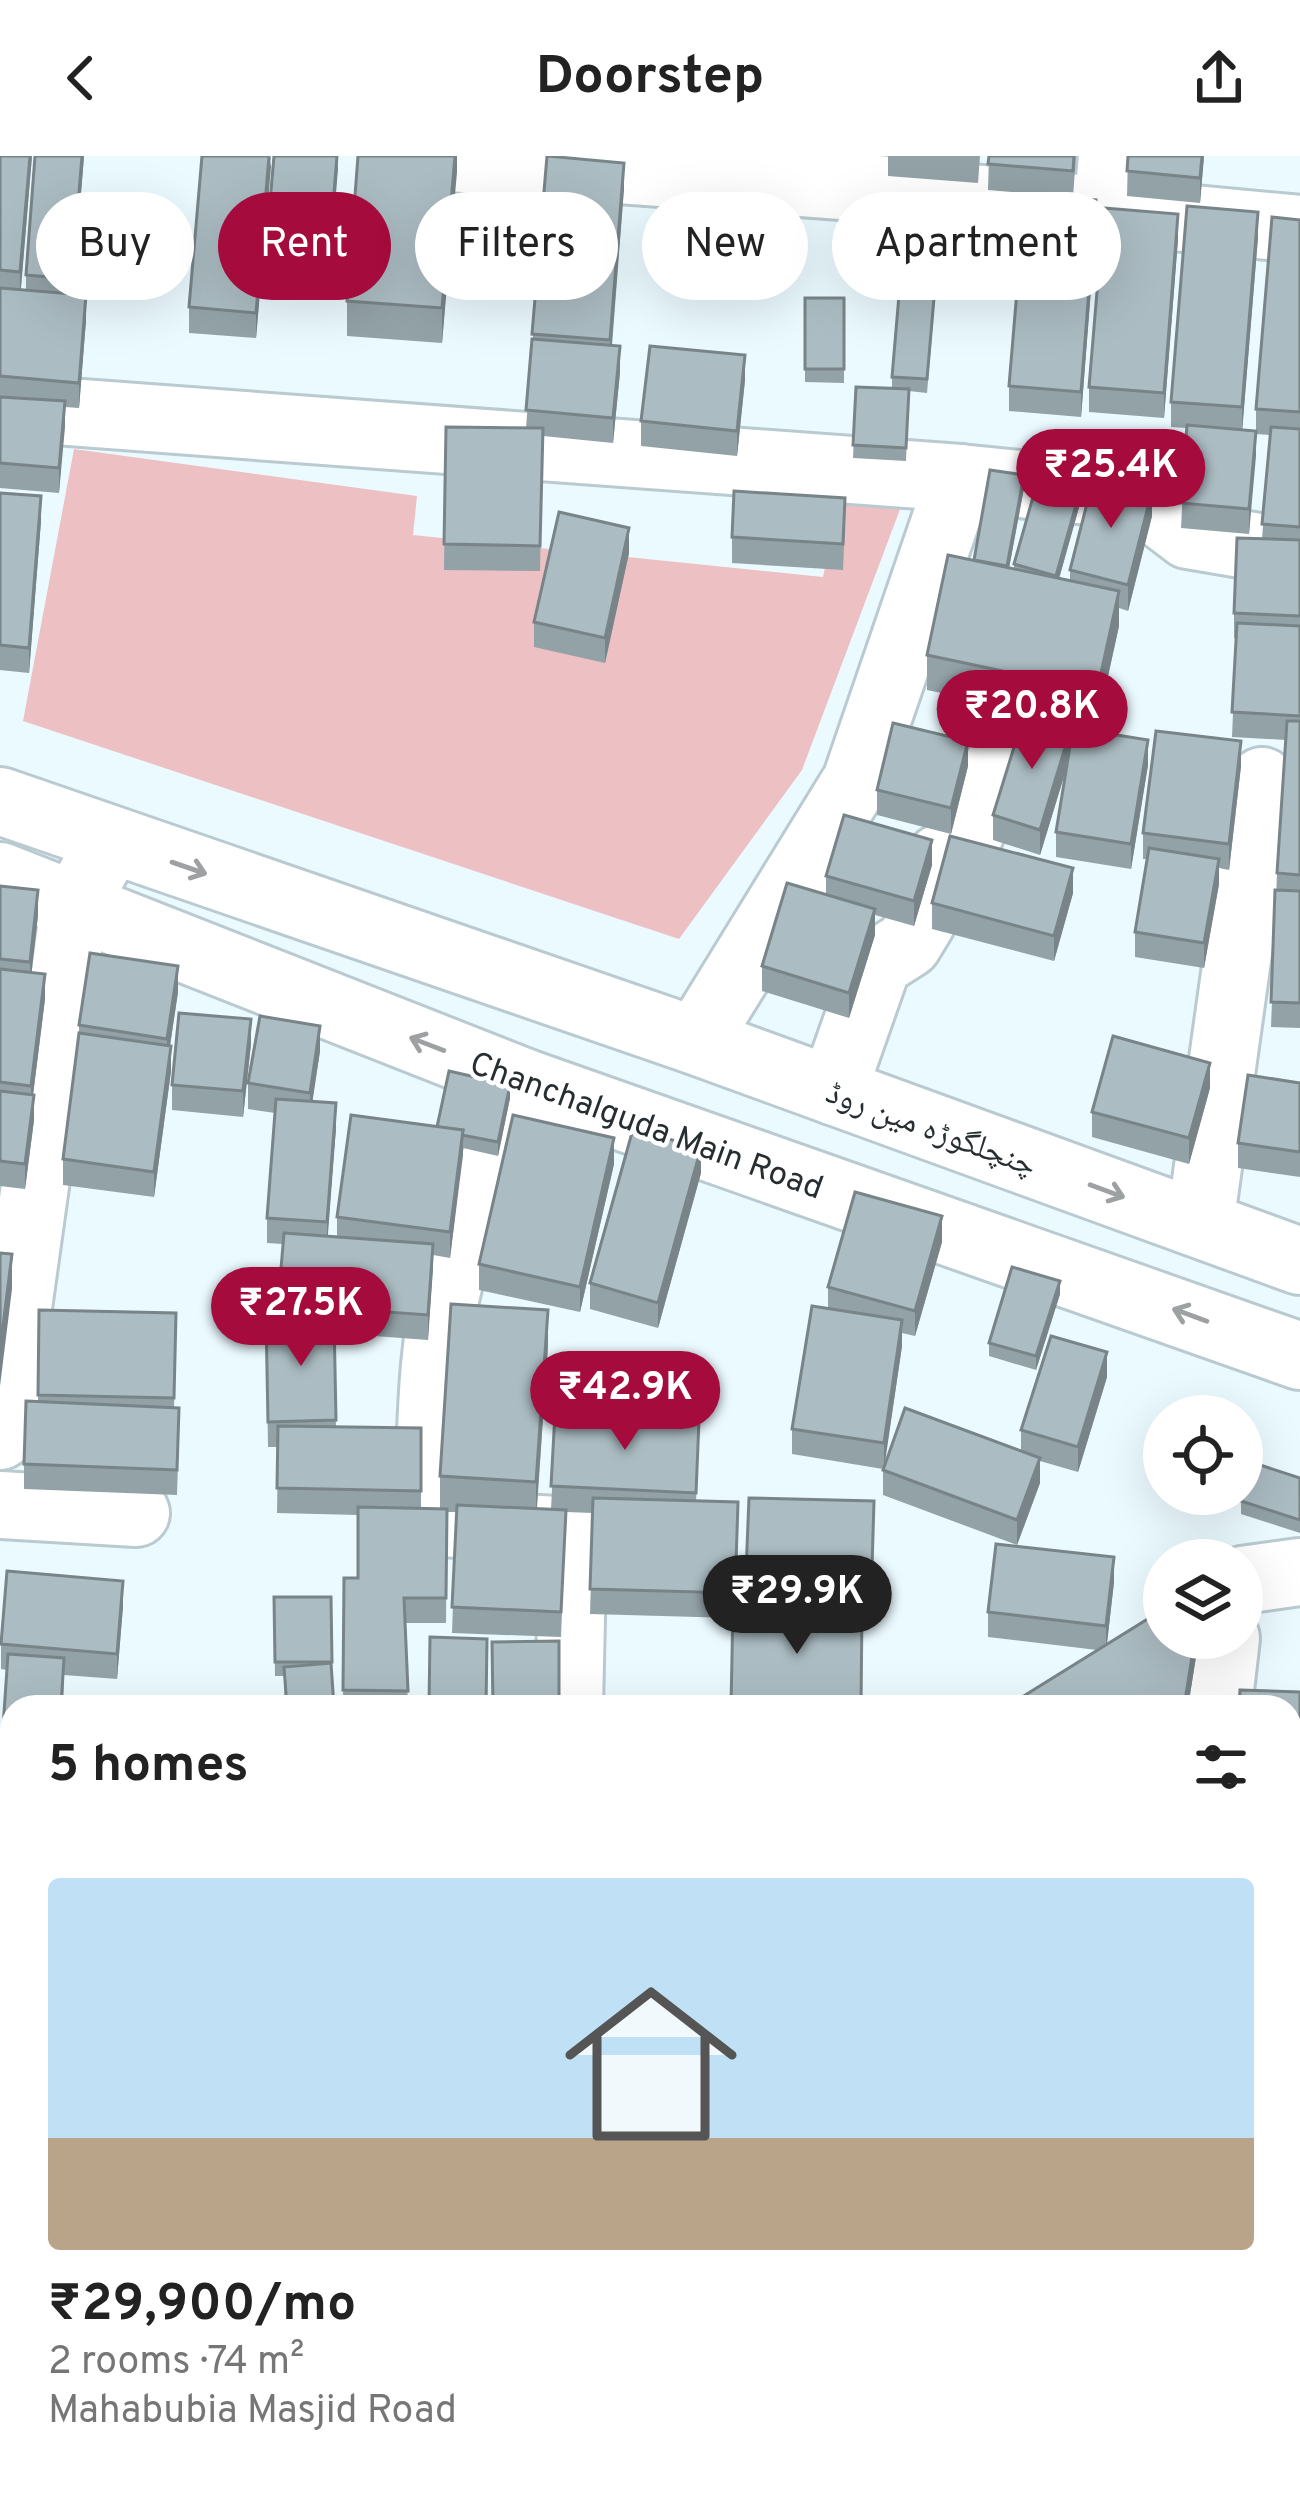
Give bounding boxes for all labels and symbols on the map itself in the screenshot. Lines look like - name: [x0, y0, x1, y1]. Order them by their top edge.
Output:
- pin: ₹25.4K: [1013, 429, 1209, 531]
- pin: ₹20.8K: [934, 670, 1130, 772]
- one-way arrow: [170, 859, 207, 880]
- one-way arrow: [409, 1032, 446, 1054]
- street label: Chanchalguda Main Road: [463, 1044, 828, 1211]
- street label: چنچلگوڑہ مین روڈ: [820, 1073, 1042, 1188]
- one-way arrow: [1088, 1181, 1125, 1203]
- pin: ₹27.5K: [203, 1267, 399, 1369]
- one-way arrow: [1173, 1303, 1210, 1324]
- pin: ₹42.9K: [527, 1351, 723, 1453]
- pin: ₹29.9K: [699, 1555, 895, 1657]

